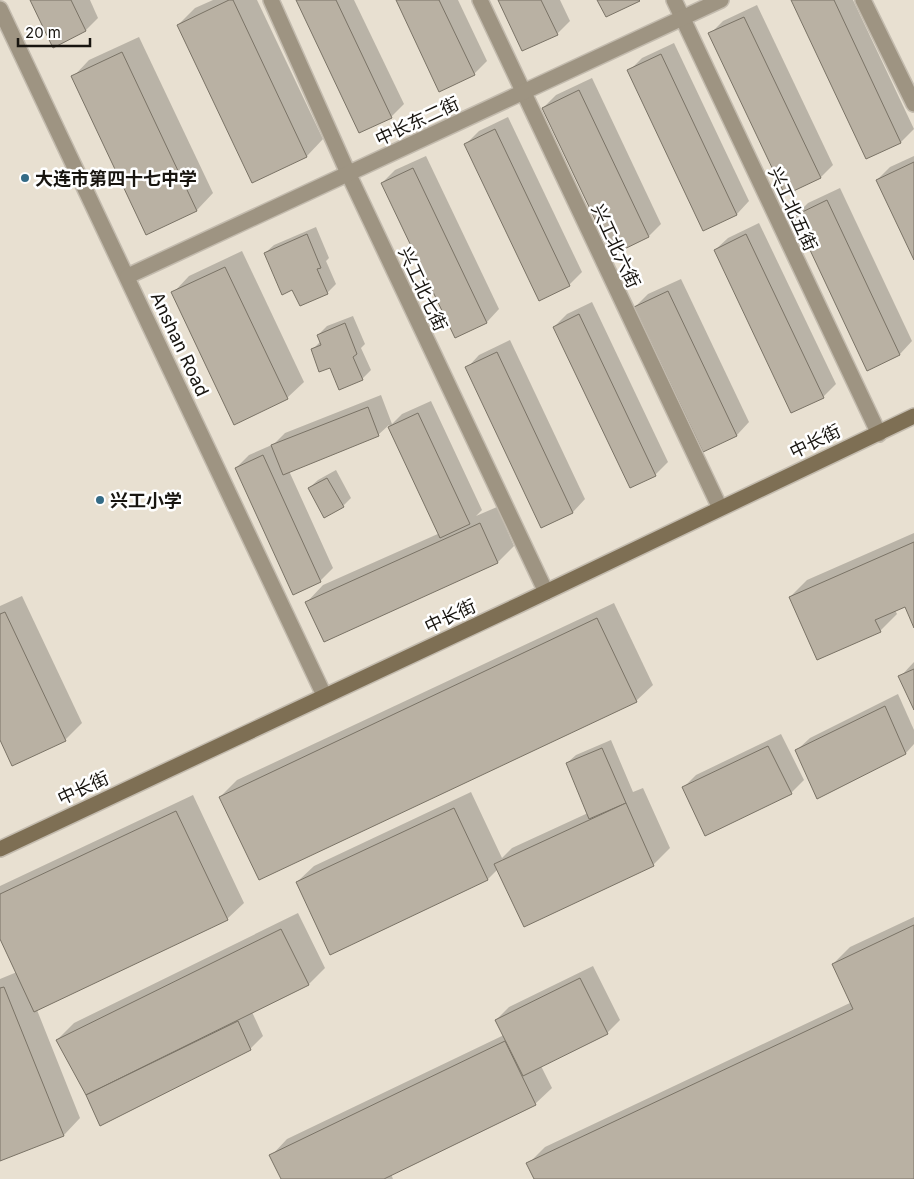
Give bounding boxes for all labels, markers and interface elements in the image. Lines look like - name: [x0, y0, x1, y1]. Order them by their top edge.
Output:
- scale bar: [18, 15, 90, 47]
- text: 20 m: [25, 23, 61, 42]
- street label: 中长东二街: [372, 92, 462, 150]
- street label: 兴工北五街: [764, 164, 822, 254]
- place label: 大连市第四十七中学: [35, 168, 197, 189]
- marker: 大连市第四十七中学: [19, 172, 31, 184]
- street label: 兴工北六街: [587, 201, 645, 291]
- street label: 兴工北七街: [394, 244, 452, 334]
- street label: Anshan Road: [147, 289, 213, 399]
- street label: 中长街: [786, 420, 844, 462]
- place label: 兴工小学: [110, 490, 182, 511]
- marker: 兴工小学: [94, 494, 106, 506]
- street label: 中长街: [421, 595, 479, 637]
- street label: 中长街: [54, 767, 112, 809]

